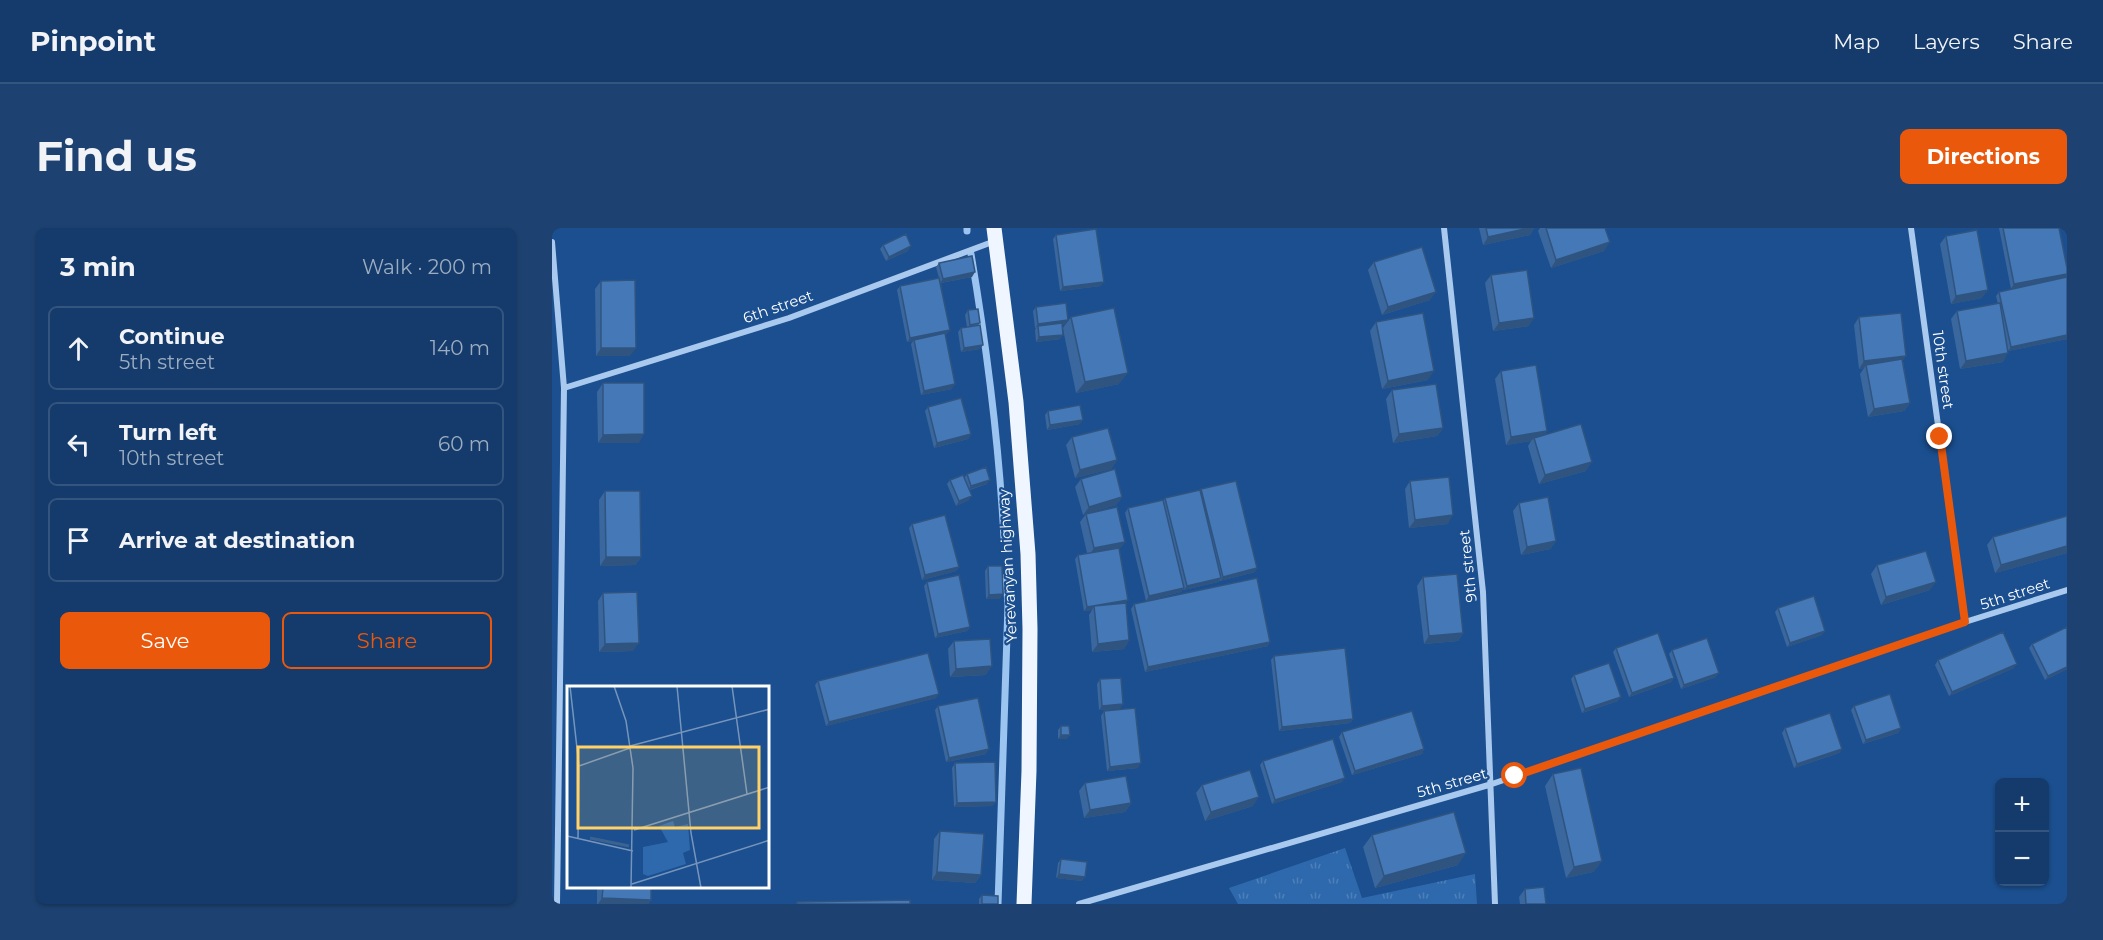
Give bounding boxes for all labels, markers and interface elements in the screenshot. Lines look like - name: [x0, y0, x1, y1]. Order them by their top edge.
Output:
- text: Pinpoint: [30, 24, 156, 58]
- text: Map: [1833, 29, 1880, 54]
- text: Layers: [1913, 29, 1980, 54]
- text: Share: [2013, 29, 2073, 54]
- button: Directions: [1900, 129, 2067, 184]
- text: Find us: [36, 130, 197, 182]
- text: 3 min: [60, 251, 136, 283]
- text: Walk · 200 m: [362, 255, 492, 279]
- street label: 6th street: [740, 286, 815, 327]
- text: Continue: [119, 323, 225, 350]
- street label: 10th street: [1929, 329, 1958, 410]
- icon: ahead: [62, 332, 95, 365]
- text: 140 m: [430, 336, 490, 360]
- text: 5th street: [119, 350, 215, 374]
- text: Turn left: [119, 419, 217, 446]
- route end: [1926, 423, 1952, 449]
- icon: left: [62, 428, 95, 461]
- text: 60 m: [438, 432, 490, 456]
- text: 10th street: [119, 446, 224, 470]
- street label: Yerevanyan highway: [994, 488, 1021, 643]
- icon: arrive: [62, 524, 95, 557]
- text: Arrive at destination: [119, 527, 355, 554]
- street label: 9th street: [1454, 529, 1481, 603]
- street label: 5th street: [1978, 573, 2052, 614]
- button: Save: [60, 612, 270, 669]
- button: Share: [282, 612, 492, 669]
- inset map: [567, 686, 770, 889]
- route start: [1501, 762, 1527, 788]
- street label: 5th street: [1415, 763, 1489, 802]
- map controls: [1995, 778, 2049, 886]
- button: +: [1995, 778, 2049, 832]
- button: −: [1995, 832, 2049, 886]

